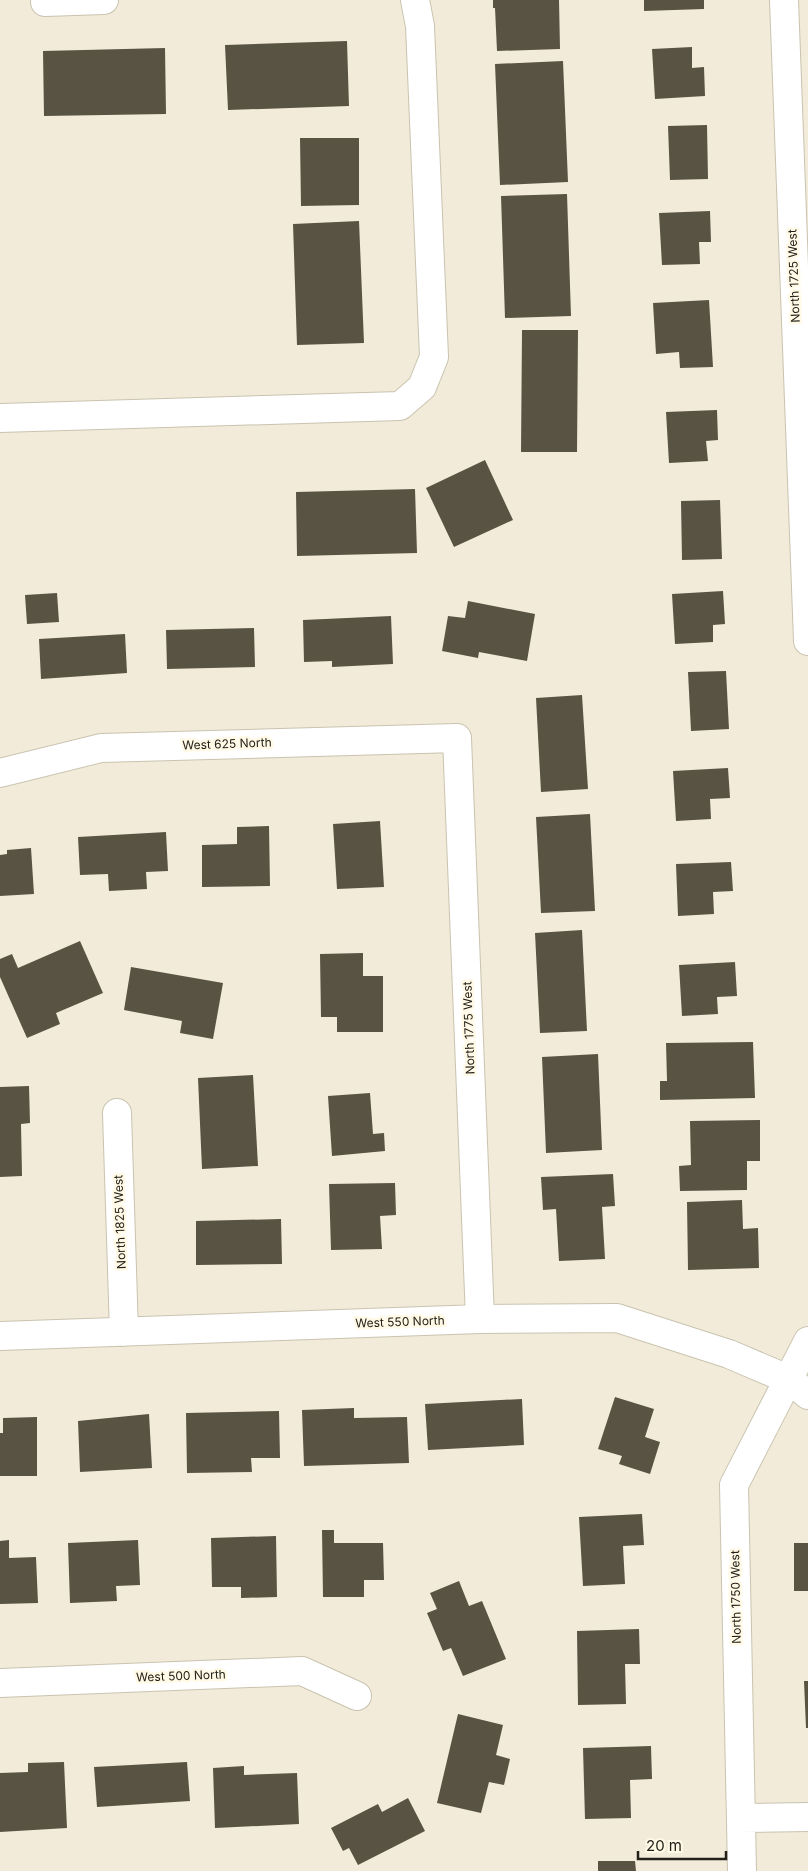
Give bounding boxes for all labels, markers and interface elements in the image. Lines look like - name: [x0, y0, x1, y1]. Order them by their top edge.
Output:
- street label: North 1725 West: [784, 229, 803, 323]
- street label: West 625 North: [182, 734, 272, 753]
- street label: North 1775 West: [459, 981, 478, 1075]
- street label: North 1825 West: [110, 1175, 129, 1269]
- street label: West 550 North: [355, 1312, 445, 1331]
- street label: North 1750 West: [727, 1550, 744, 1644]
- street label: West 500 North: [136, 1666, 226, 1685]
- scale bar: [638, 1828, 726, 1860]
- text: 20 m: [646, 1836, 682, 1855]

